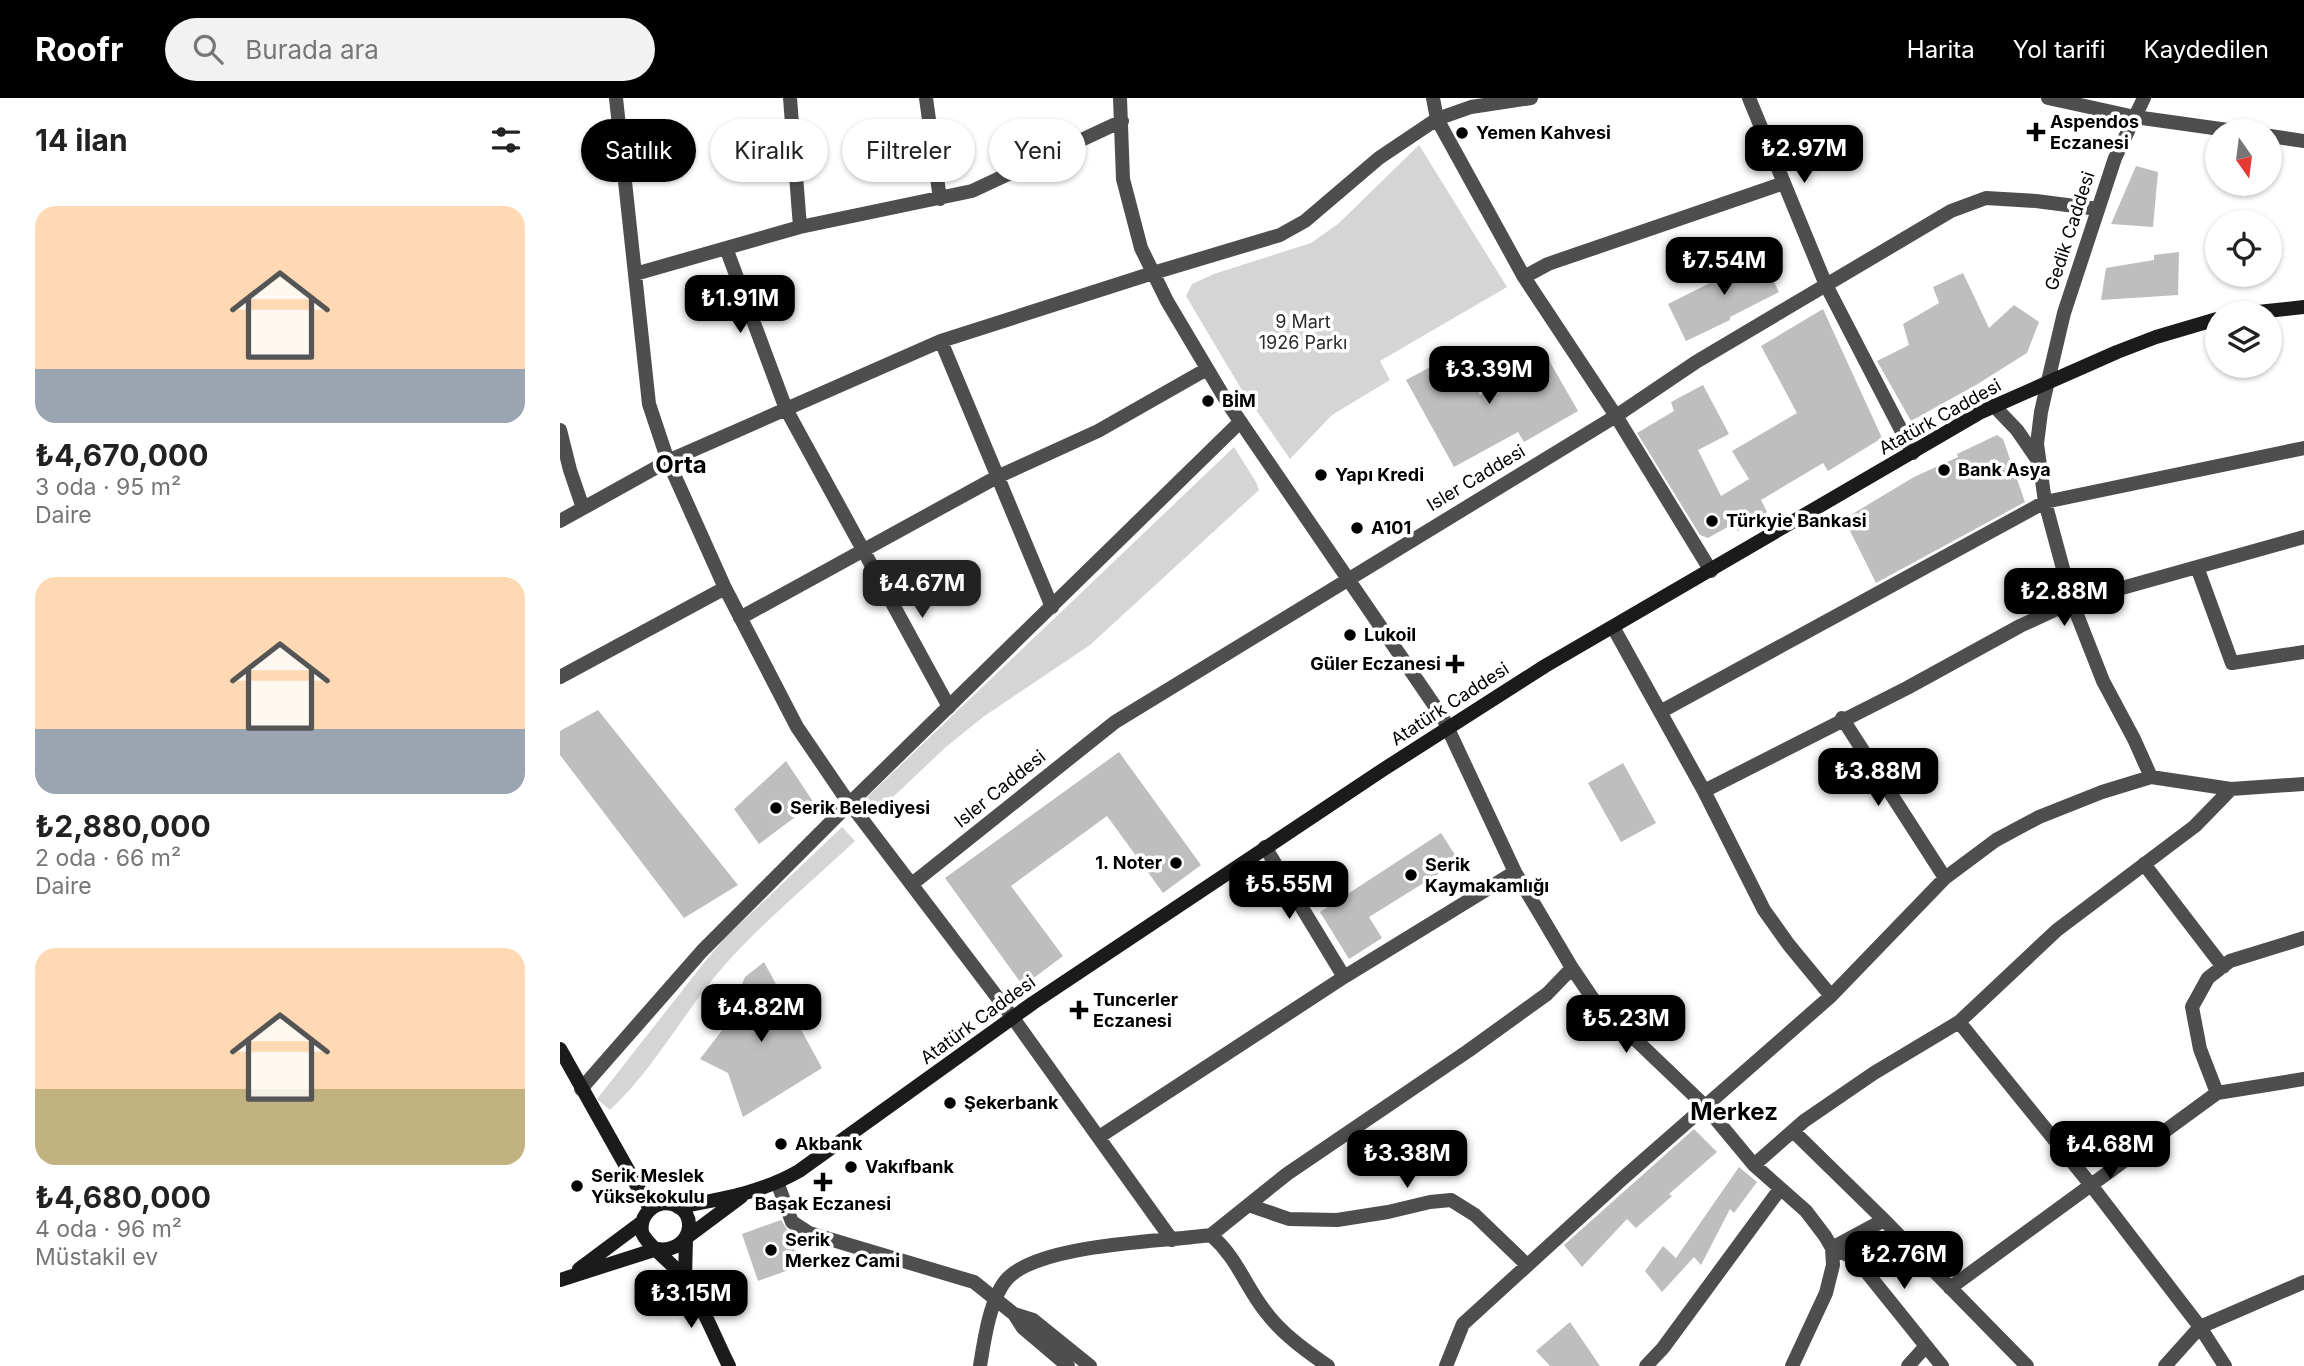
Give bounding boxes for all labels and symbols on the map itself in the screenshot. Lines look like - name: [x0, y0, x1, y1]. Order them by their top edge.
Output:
- place label: Aspendos Eczanesi: [2050, 111, 2139, 153]
- north arrow: [2205, 119, 2282, 196]
- place label: Yemen Kahvesi: [1476, 122, 1611, 143]
- marker: Aspendos Eczanesi: [2028, 124, 2044, 140]
- marker: Yemen Kahvesi: [1454, 125, 1470, 141]
- pin: ₺2.97M: [1747, 126, 1861, 185]
- street label: Gedik Caddesi: [2040, 169, 2099, 293]
- pin: ₺7.54M: [1667, 238, 1781, 297]
- pin: ₺1.91M: [683, 275, 797, 335]
- park label: 9 Mart 1926 Parkı: [1259, 311, 1347, 353]
- pin: ₺3.39M: [1432, 346, 1546, 406]
- street label: Atatürk Caddesi: [1875, 374, 2004, 459]
- place label: BİM: [1222, 390, 1256, 411]
- marker: BİM: [1200, 393, 1216, 409]
- street label: Isler Caddesi: [1423, 440, 1529, 515]
- district label: Orta: [655, 450, 707, 479]
- place label: Bank Asya: [1958, 459, 2051, 480]
- marker: Bank Asya: [1936, 462, 1952, 478]
- place label: Yapı Kredi: [1335, 464, 1424, 485]
- marker: Yapı Kredi: [1313, 467, 1329, 483]
- place label: Türkyie Bankasi: [1726, 510, 1867, 531]
- marker: Türkyie Bankasi: [1704, 513, 1720, 529]
- place label: A101: [1371, 517, 1411, 538]
- marker: A101: [1349, 520, 1365, 536]
- pin: ₺4.67M: [865, 560, 979, 620]
- pin: ₺2.88M: [2007, 568, 2121, 628]
- place label: Lukoil: [1364, 624, 1416, 645]
- marker: Lukoil: [1342, 627, 1358, 643]
- place label: Güler Eczanesi: [1310, 653, 1441, 674]
- marker: Güler Eczanesi: [1447, 656, 1463, 672]
- street label: Atatürk Caddesi: [1387, 658, 1513, 750]
- street label: Isler Caddesi: [950, 746, 1049, 832]
- pin: ₺3.88M: [1821, 748, 1935, 808]
- place label: Serik Belediyesi: [790, 797, 930, 818]
- marker: Serik Belediyesi: [768, 800, 784, 816]
- place label: 1. Noter: [1095, 852, 1162, 873]
- place label: Serik Kaymakamlığı: [1425, 854, 1549, 896]
- marker: 1. Noter: [1168, 855, 1184, 871]
- pin: ₺5.55M: [1232, 862, 1346, 921]
- marker: Serik Kaymakamlığı: [1403, 867, 1419, 883]
- street label: Atatürk Caddesi: [916, 971, 1039, 1068]
- pin: ₺4.82M: [704, 984, 818, 1044]
- place label: Tuncerler Eczanesi: [1093, 989, 1178, 1031]
- pin: ₺5.23M: [1569, 996, 1683, 1055]
- marker: Tuncerler Eczanesi: [1071, 1002, 1087, 1018]
- place label: Şekerbank: [964, 1092, 1059, 1113]
- marker: Şekerbank: [942, 1095, 958, 1111]
- district label: Merkez: [1690, 1097, 1778, 1126]
- pin: ₺4.68M: [2053, 1122, 2167, 1181]
- pin: ₺3.38M: [1350, 1130, 1464, 1190]
- place label: Akbank: [795, 1133, 863, 1154]
- marker: Akbank: [773, 1136, 789, 1152]
- place label: Vakıfbank: [865, 1156, 954, 1177]
- marker: Vakıfbank: [843, 1159, 859, 1175]
- place label: Serik Meslek Yüksekokulu: [591, 1165, 705, 1207]
- marker: Başak Eczanesi: [815, 1174, 831, 1190]
- marker: Serik Meslek Yüksekokulu: [569, 1178, 585, 1194]
- place label: Başak Eczanesi: [755, 1193, 891, 1214]
- place label: Serik Merkez Cami: [785, 1229, 900, 1271]
- pin: ₺2.76M: [1847, 1232, 1961, 1291]
- marker: Serik Merkez Cami: [763, 1242, 779, 1258]
- pin: ₺3.15M: [634, 1270, 748, 1330]

